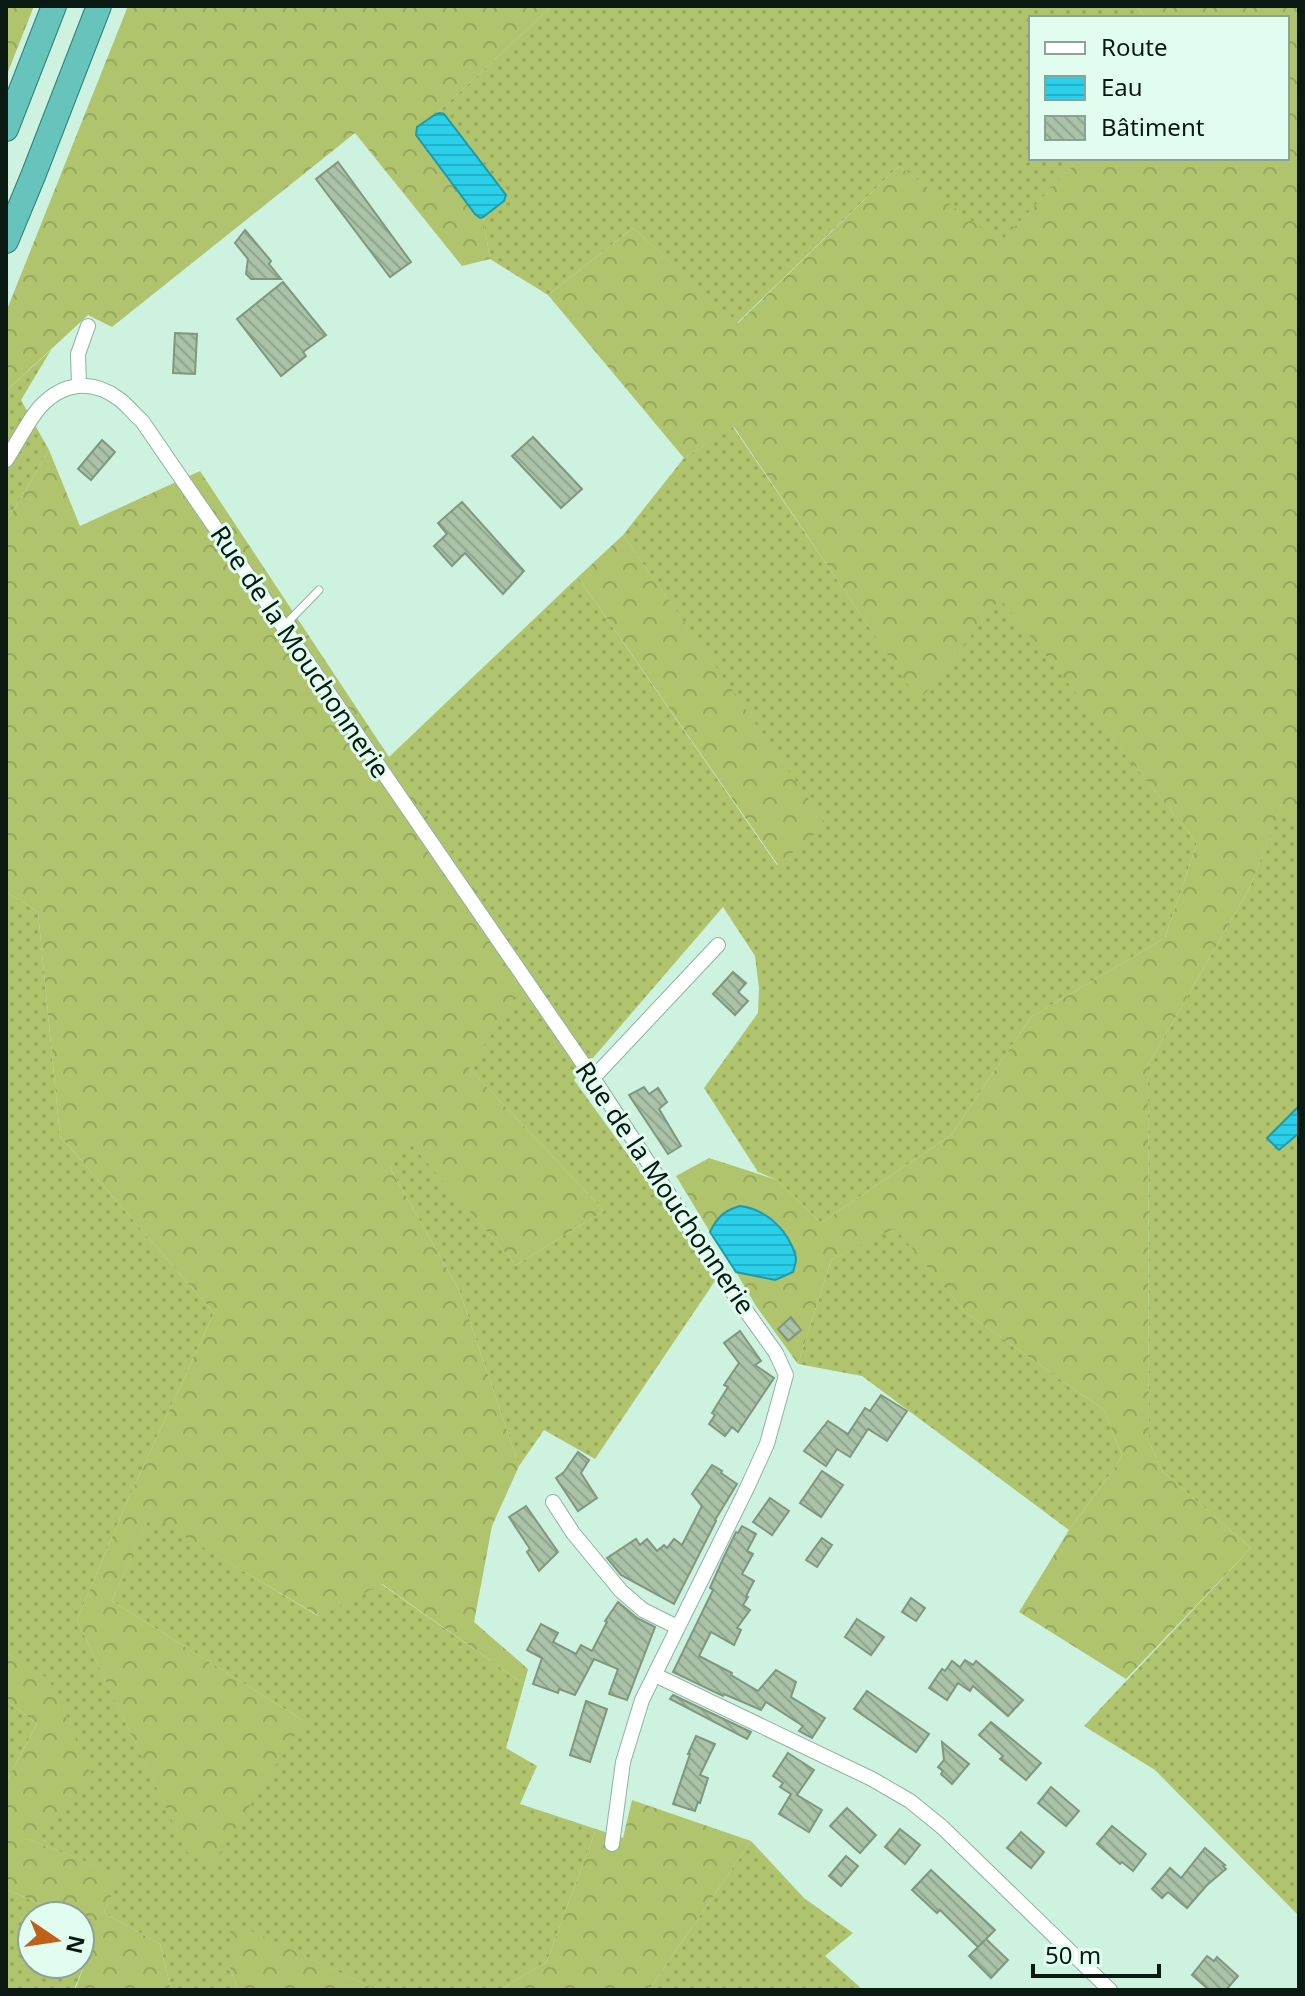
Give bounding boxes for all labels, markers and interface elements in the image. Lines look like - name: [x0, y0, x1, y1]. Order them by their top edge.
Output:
- legend: [1029, 16, 1289, 160]
- text: Route: [1101, 30, 1167, 63]
- text: Eau: [1101, 70, 1143, 103]
- text: Bâtiment: [1101, 110, 1205, 143]
- street label: Rue de la Mouchonnerie: [203, 518, 399, 785]
- street label: Rue de la Mouchonnerie: [568, 1054, 764, 1321]
- north arrow: [16, 1900, 96, 1980]
- scale bar: [1033, 1928, 1159, 1978]
- text: N: [60, 1933, 93, 1957]
- text: 50 m: [1045, 1938, 1101, 1971]

